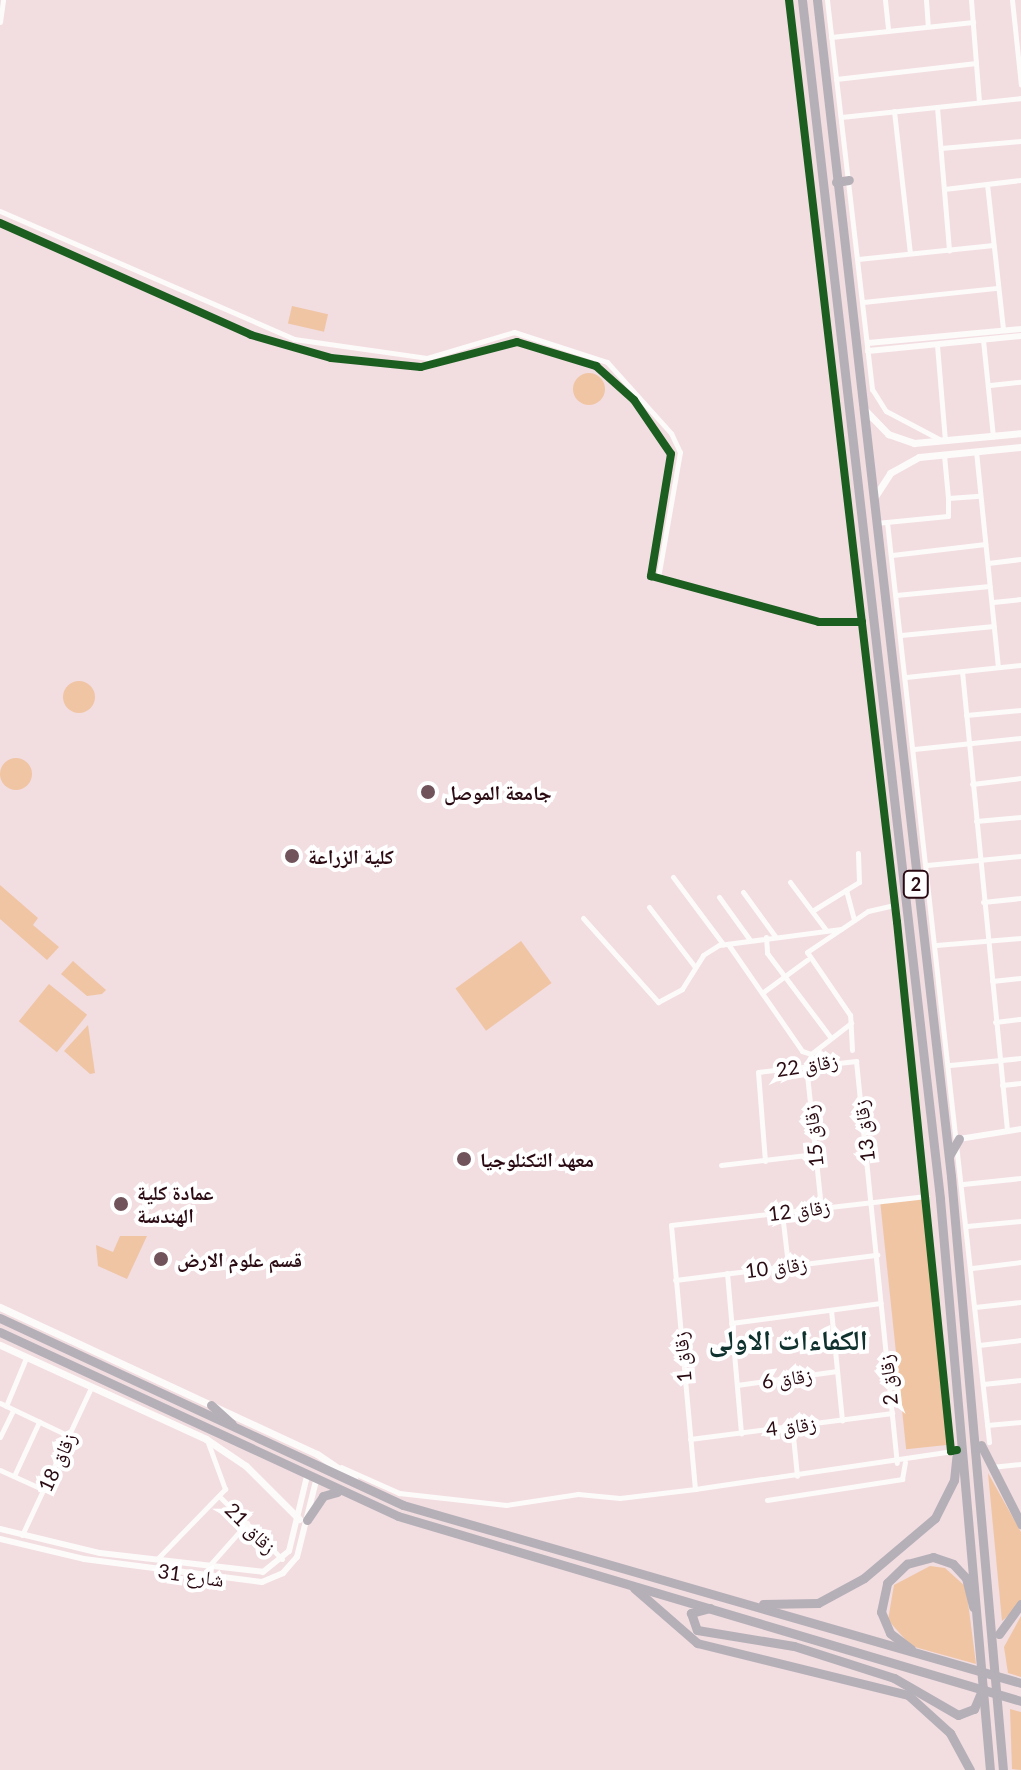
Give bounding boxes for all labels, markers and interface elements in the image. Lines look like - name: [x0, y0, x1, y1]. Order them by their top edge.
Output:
- place label: جامعة الموصل: [444, 780, 552, 804]
- marker: جامعة الموصل: [419, 783, 437, 801]
- place label: كلية الزراعة: [308, 844, 394, 868]
- marker: كلية الزراعة: [283, 847, 301, 865]
- road number: 2: [902, 870, 930, 898]
- street label: زقاق 22: [774, 1048, 840, 1082]
- street label: زقاق 13: [848, 1099, 880, 1163]
- street label: زقاق 15: [798, 1104, 828, 1168]
- place label: معهد التكنلوجيا: [480, 1147, 594, 1171]
- marker: معهد التكنلوجيا: [455, 1150, 473, 1168]
- place label: عمادة كلية الهندسة: [137, 1180, 214, 1227]
- street label: زقاق 12: [767, 1194, 831, 1226]
- marker: عمادة كلية الهندسة: [112, 1195, 130, 1213]
- place label: قسم علوم الارض: [177, 1247, 302, 1271]
- marker: قسم علوم الارض: [152, 1250, 170, 1268]
- street label: زقاق 10: [744, 1251, 808, 1283]
- district label: الكفاءات الاولى: [708, 1322, 868, 1356]
- street label: زقاق 1: [668, 1331, 696, 1383]
- street label: زقاق 2: [873, 1353, 903, 1407]
- street label: زقاق 6: [760, 1363, 814, 1393]
- street label: زقاق 4: [764, 1411, 818, 1441]
- street label: زقاق 18: [33, 1429, 81, 1495]
- street label: زقاق 21: [220, 1497, 282, 1559]
- street label: شارع 31: [156, 1559, 226, 1591]

